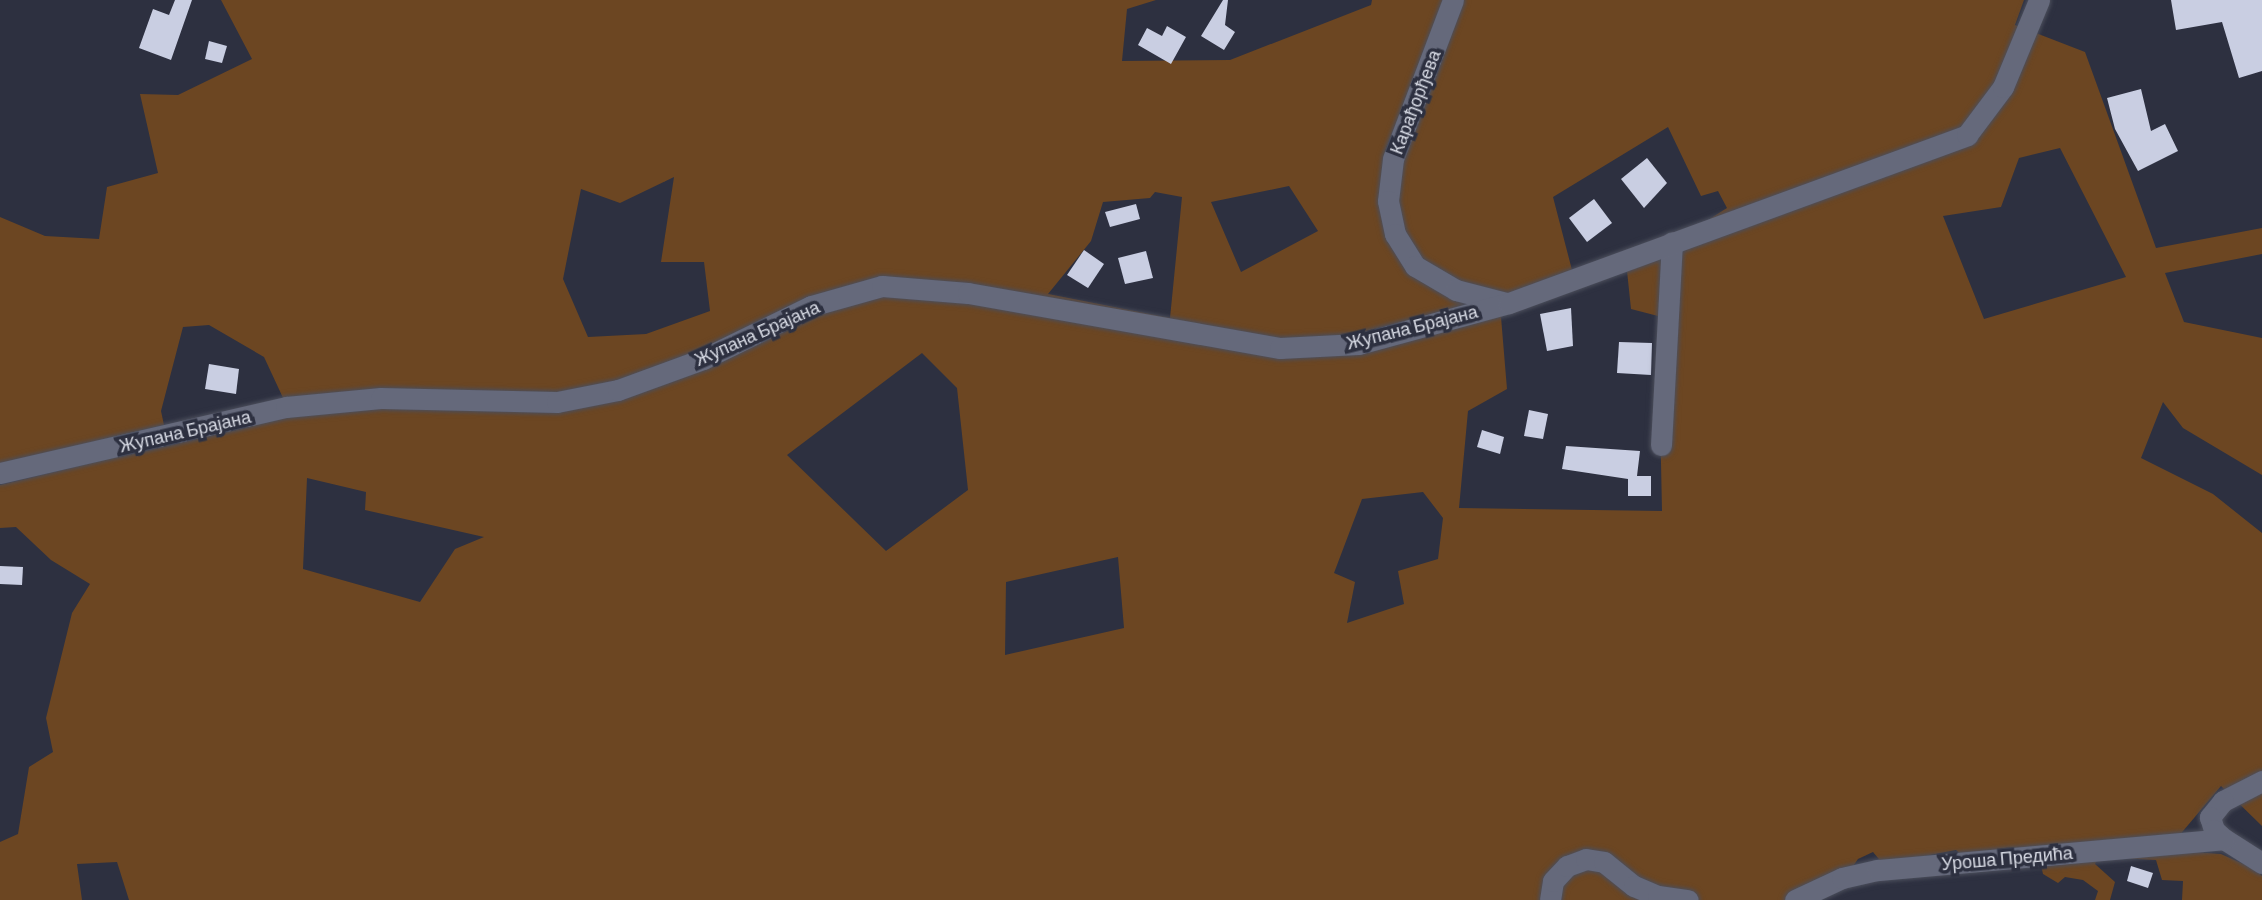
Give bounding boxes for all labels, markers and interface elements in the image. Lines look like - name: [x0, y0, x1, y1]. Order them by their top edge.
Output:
- street label: Карађорђева: [1385, 47, 1445, 157]
- street label: Жупана Брајана: [691, 296, 823, 370]
- street label: Жупана Брајана: [1344, 300, 1480, 354]
- street label: Жупана Брајана: [117, 405, 253, 457]
- street label: Уроша Предића: [1940, 841, 2074, 875]

